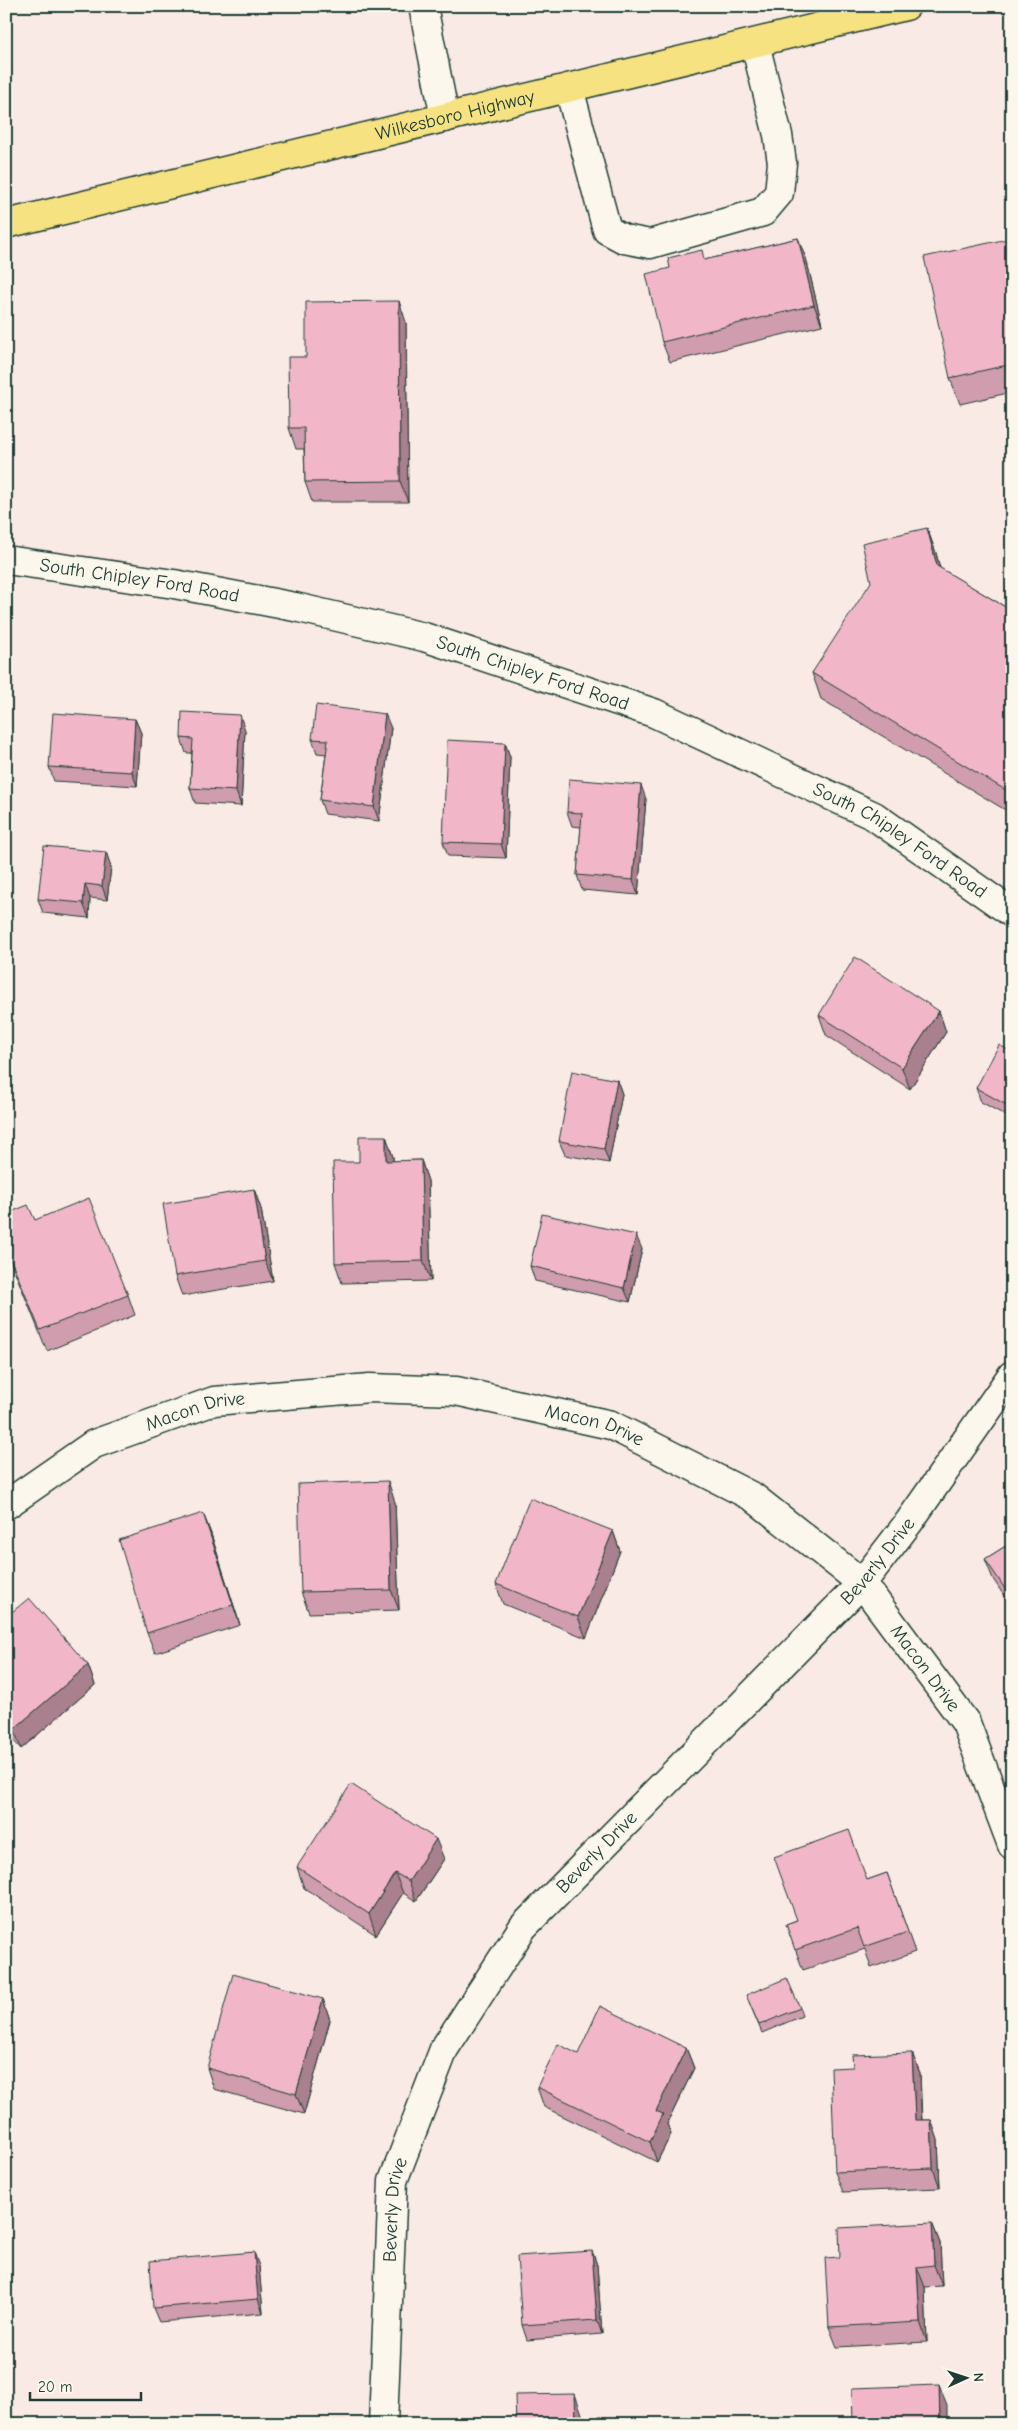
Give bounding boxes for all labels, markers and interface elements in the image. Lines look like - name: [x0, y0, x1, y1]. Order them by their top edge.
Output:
- street label: Wilkesboro Highway: [373, 85, 537, 145]
- street label: South Chipley Ford Road: [38, 554, 241, 607]
- street label: South Chipley Ford Road: [434, 631, 632, 715]
- street label: South Chipley Ford Road: [809, 778, 991, 903]
- street label: Macon Drive: [143, 1387, 246, 1436]
- street label: Macon Drive: [543, 1400, 648, 1451]
- street label: Beverly Drive: [836, 1513, 919, 1609]
- street label: Macon Drive: [886, 1620, 965, 1716]
- street label: Beverly Drive: [552, 1807, 642, 1898]
- street label: Beverly Drive: [379, 2154, 412, 2263]
- north arrow: [940, 2352, 990, 2402]
- scale bar: [30, 2370, 141, 2402]
- text: N: [970, 2372, 987, 2382]
- text: 20 m: [38, 2378, 72, 2396]

